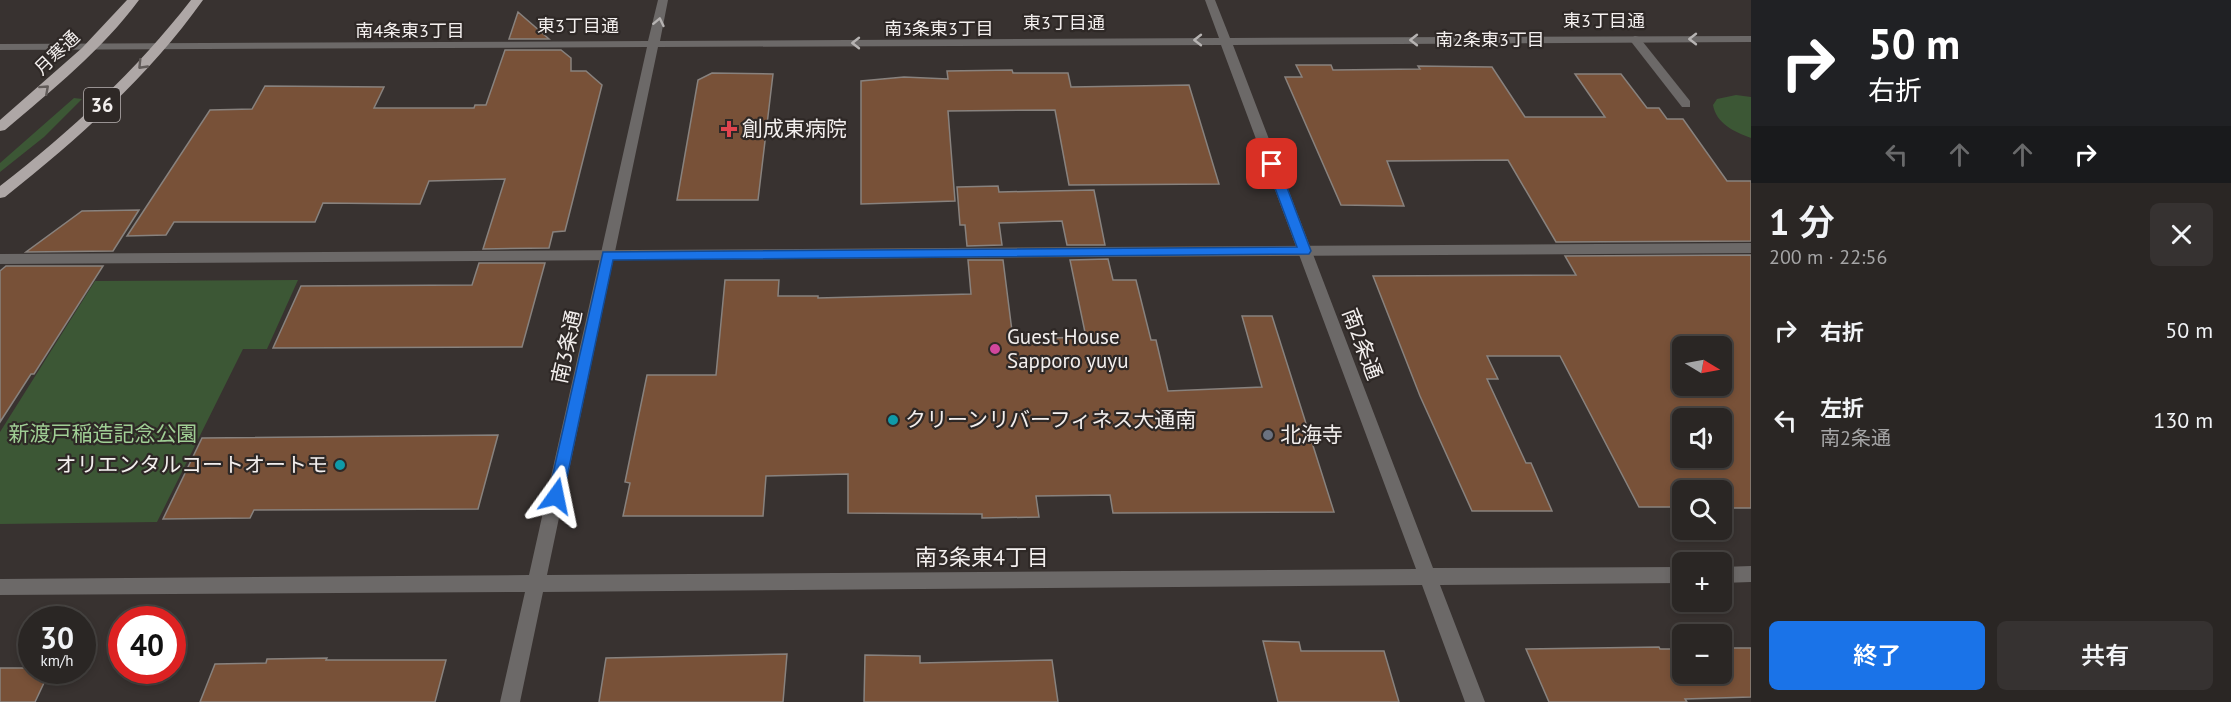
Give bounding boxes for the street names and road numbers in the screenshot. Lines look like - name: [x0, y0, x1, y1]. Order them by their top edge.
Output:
- street label: 東3丁目通: [1563, 9, 1645, 32]
- street label: 東3丁目通: [1023, 11, 1105, 34]
- street label: 東3丁目通: [537, 14, 619, 37]
- street label: 月寒通: [29, 26, 84, 80]
- road number: 36: [84, 88, 120, 122]
- street label: 南2条通: [1337, 304, 1388, 383]
- street label: 南3条通: [546, 308, 587, 386]

